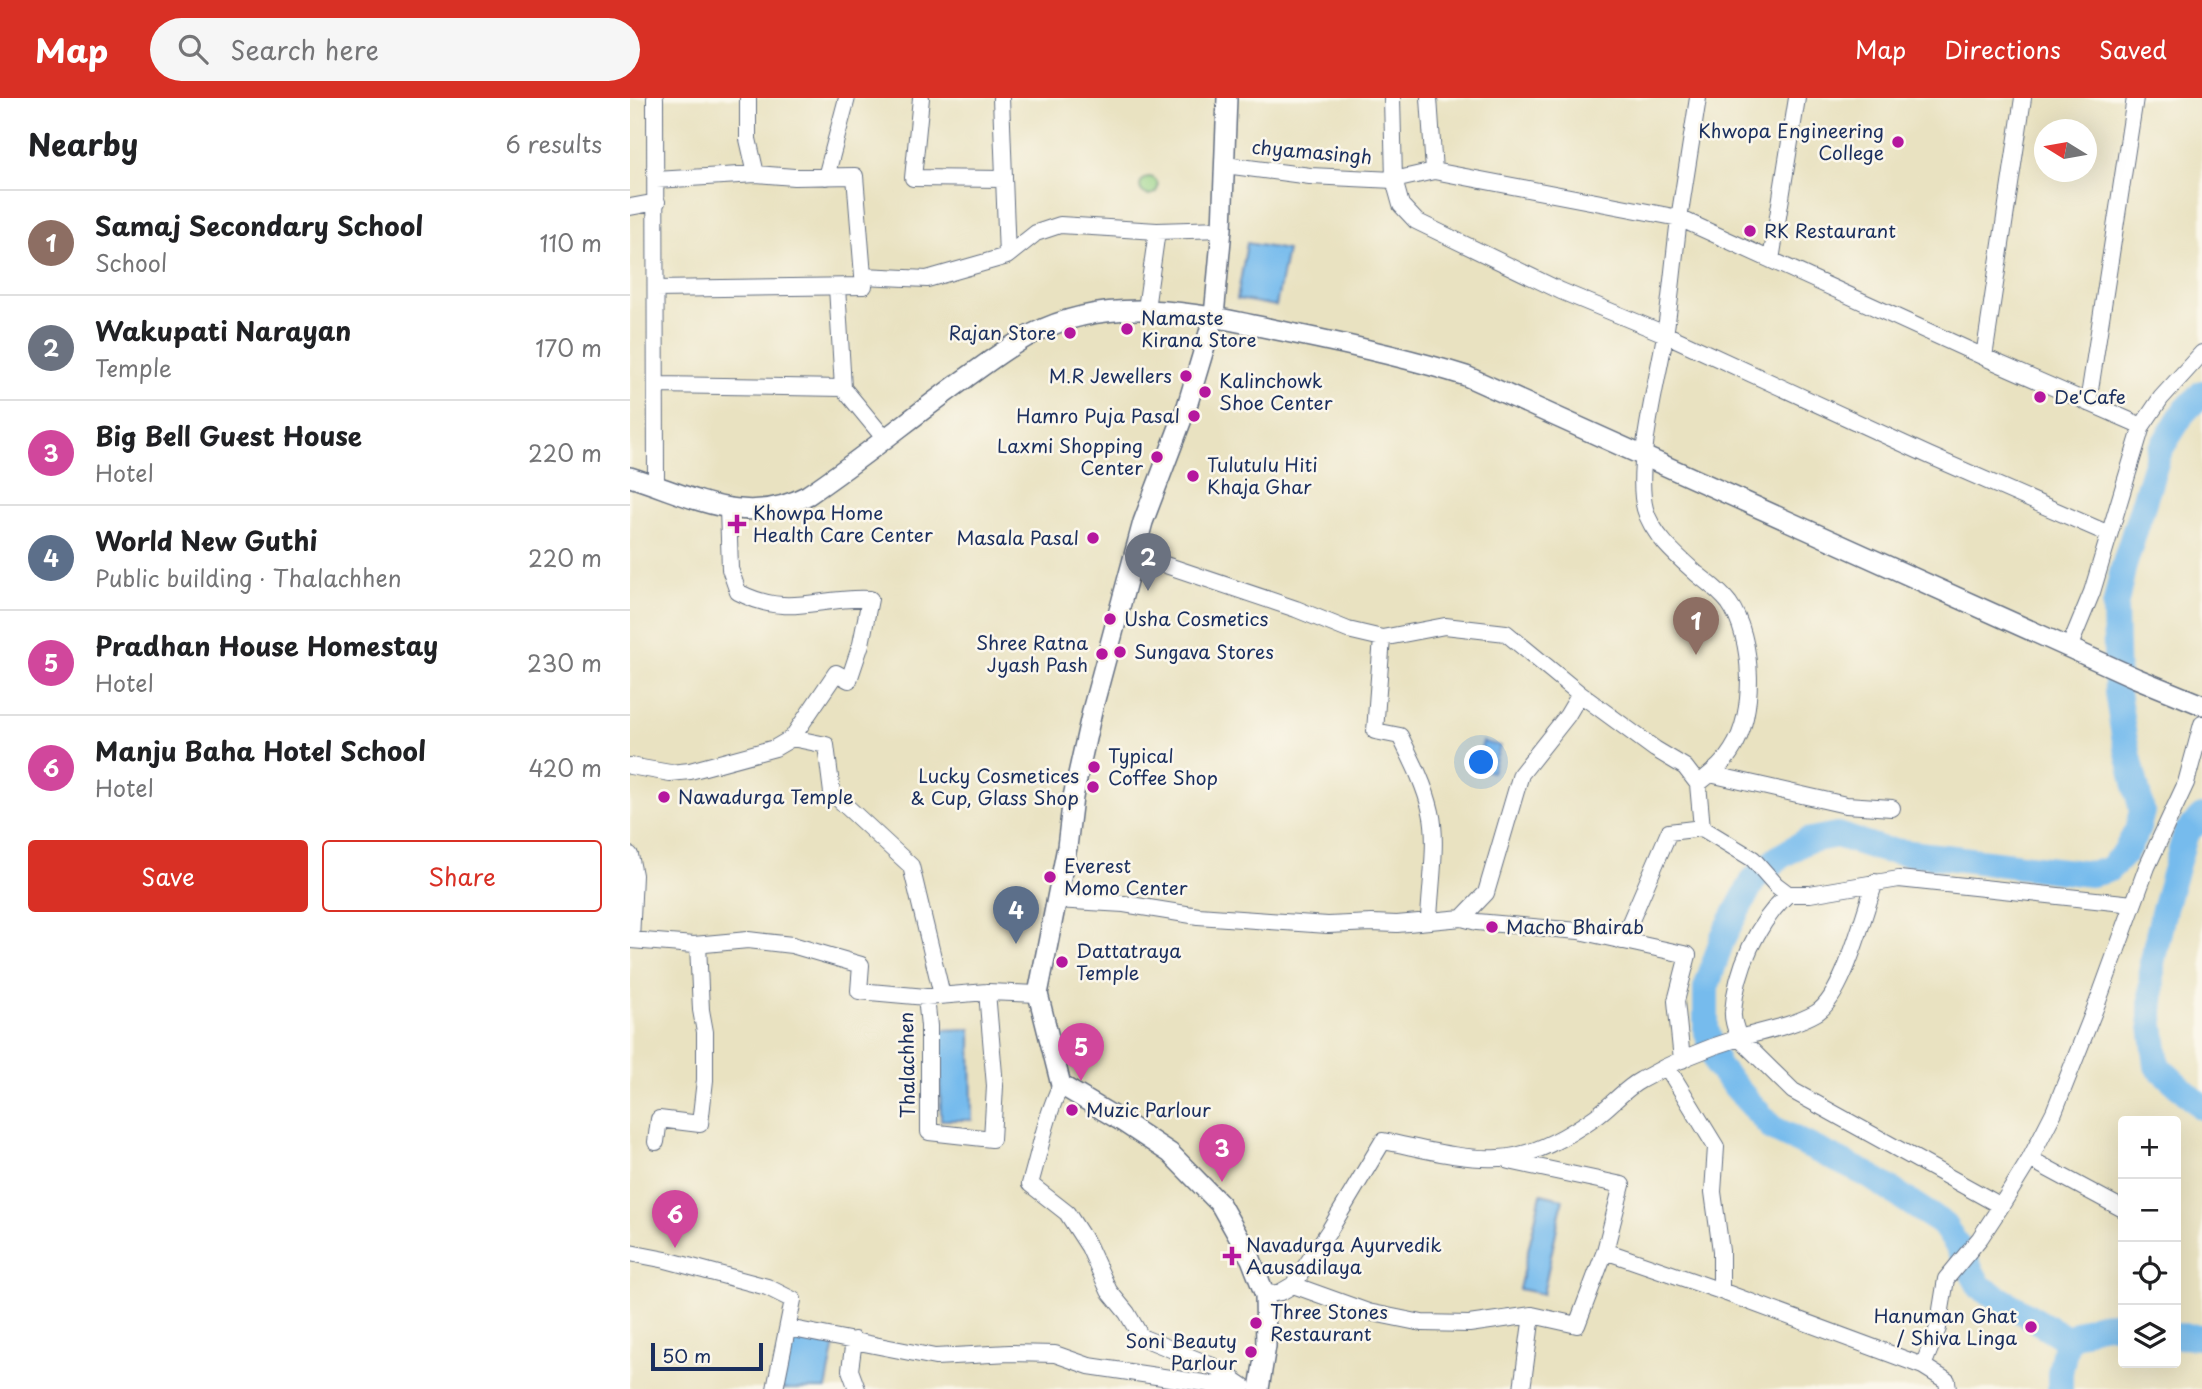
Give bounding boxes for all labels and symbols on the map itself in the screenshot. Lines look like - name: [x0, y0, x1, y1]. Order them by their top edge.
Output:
- place label: Khwopa Engineering College: [1698, 116, 1884, 166]
- north arrow: [2034, 119, 2097, 182]
- street label: chyamasingh: [1251, 132, 1374, 170]
- marker: Khwopa Engineering College: [1890, 134, 1906, 150]
- place label: RK Restaurant: [1764, 216, 1896, 244]
- marker: RK Restaurant: [1742, 223, 1758, 239]
- place label: Namaste Kirana Store: [1141, 303, 1257, 353]
- place label: Rajan Store: [948, 318, 1056, 346]
- marker: Namaste Kirana Store: [1119, 321, 1135, 337]
- marker: Rajan Store: [1062, 325, 1078, 341]
- place label: M.R Jewellers: [1049, 361, 1172, 389]
- place label: Kalinchowk Shoe Center: [1219, 366, 1333, 416]
- marker: M.R Jewellers: [1178, 368, 1194, 384]
- place label: De'Cafe: [2054, 382, 2126, 410]
- marker: Kalinchowk Shoe Center: [1197, 384, 1213, 400]
- marker: De'Cafe: [2032, 389, 2048, 405]
- place label: Hamro Puja Pasal: [1016, 401, 1180, 429]
- marker: Hamro Puja Pasal: [1186, 408, 1202, 424]
- place label: Laxmi Shopping Center: [997, 431, 1143, 481]
- marker: Laxmi Shopping Center: [1149, 449, 1165, 465]
- place label: Tulutulu Hiti Khaja Ghar: [1207, 450, 1318, 500]
- marker: Tulutulu Hiti Khaja Ghar: [1185, 468, 1201, 484]
- place label: Khowpa Home Health Care Center: [753, 498, 933, 548]
- marker: Khowpa Home Health Care Center: [727, 514, 747, 534]
- place label: Masala Pasal: [956, 523, 1079, 551]
- marker: Masala Pasal: [1085, 530, 1101, 546]
- pin: 2: [1125, 533, 1171, 591]
- pin: 1: [1673, 597, 1719, 655]
- place label: Usha Cosmetics: [1124, 604, 1268, 632]
- marker: Usha Cosmetics: [1102, 611, 1118, 627]
- place label: Shree Ratna Jyash Pash: [976, 628, 1088, 678]
- place label: Sungava Stores: [1134, 637, 1274, 665]
- marker: Sungava Stores: [1112, 644, 1128, 660]
- marker: Shree Ratna Jyash Pash: [1094, 646, 1110, 662]
- place label: Typical Coffee Shop: [1108, 741, 1218, 791]
- your location: [1464, 745, 1498, 779]
- marker: Typical Coffee Shop: [1086, 759, 1102, 775]
- place label: Lucky Cosmetices & Cup, Glass Shop: [910, 761, 1079, 811]
- marker: Lucky Cosmetices & Cup, Glass Shop: [1085, 779, 1101, 795]
- place label: Nawadurga Temple: [678, 782, 854, 810]
- marker: Nawadurga Temple: [656, 789, 672, 805]
- place label: Everest Momo Center: [1064, 851, 1188, 901]
- marker: Everest Momo Center: [1042, 869, 1058, 885]
- pin: 4: [993, 886, 1039, 944]
- place label: Macho Bhairab: [1506, 912, 1644, 940]
- marker: Macho Bhairab: [1484, 919, 1500, 935]
- place label: Dattatraya Temple: [1076, 936, 1181, 986]
- marker: Dattatraya Temple: [1054, 954, 1070, 970]
- street label: Thalachhen: [891, 1012, 921, 1118]
- pin: 5: [1058, 1023, 1104, 1081]
- place label: Muzic Parlour: [1086, 1095, 1211, 1123]
- marker: Muzic Parlour: [1064, 1102, 1080, 1118]
- pin: 3: [1199, 1124, 1245, 1182]
- pin: 6: [652, 1190, 698, 1248]
- place label: Navadurga Ayurvedik Aausadilaya: [1246, 1230, 1442, 1280]
- marker: Navadurga Ayurvedik Aausadilaya: [1224, 1248, 1240, 1264]
- place label: Three Stones Restaurant: [1270, 1297, 1388, 1347]
- place label: Hanuman Ghat / Shiva Linga: [1874, 1301, 2017, 1351]
- marker: Three Stones Restaurant: [1248, 1315, 1264, 1331]
- marker: Hanuman Ghat / Shiva Linga: [2023, 1319, 2039, 1335]
- place label: Soni Beauty Parlour: [1126, 1326, 1237, 1376]
- scale bar: [651, 1340, 763, 1372]
- marker: Soni Beauty Parlour: [1243, 1344, 1259, 1360]

